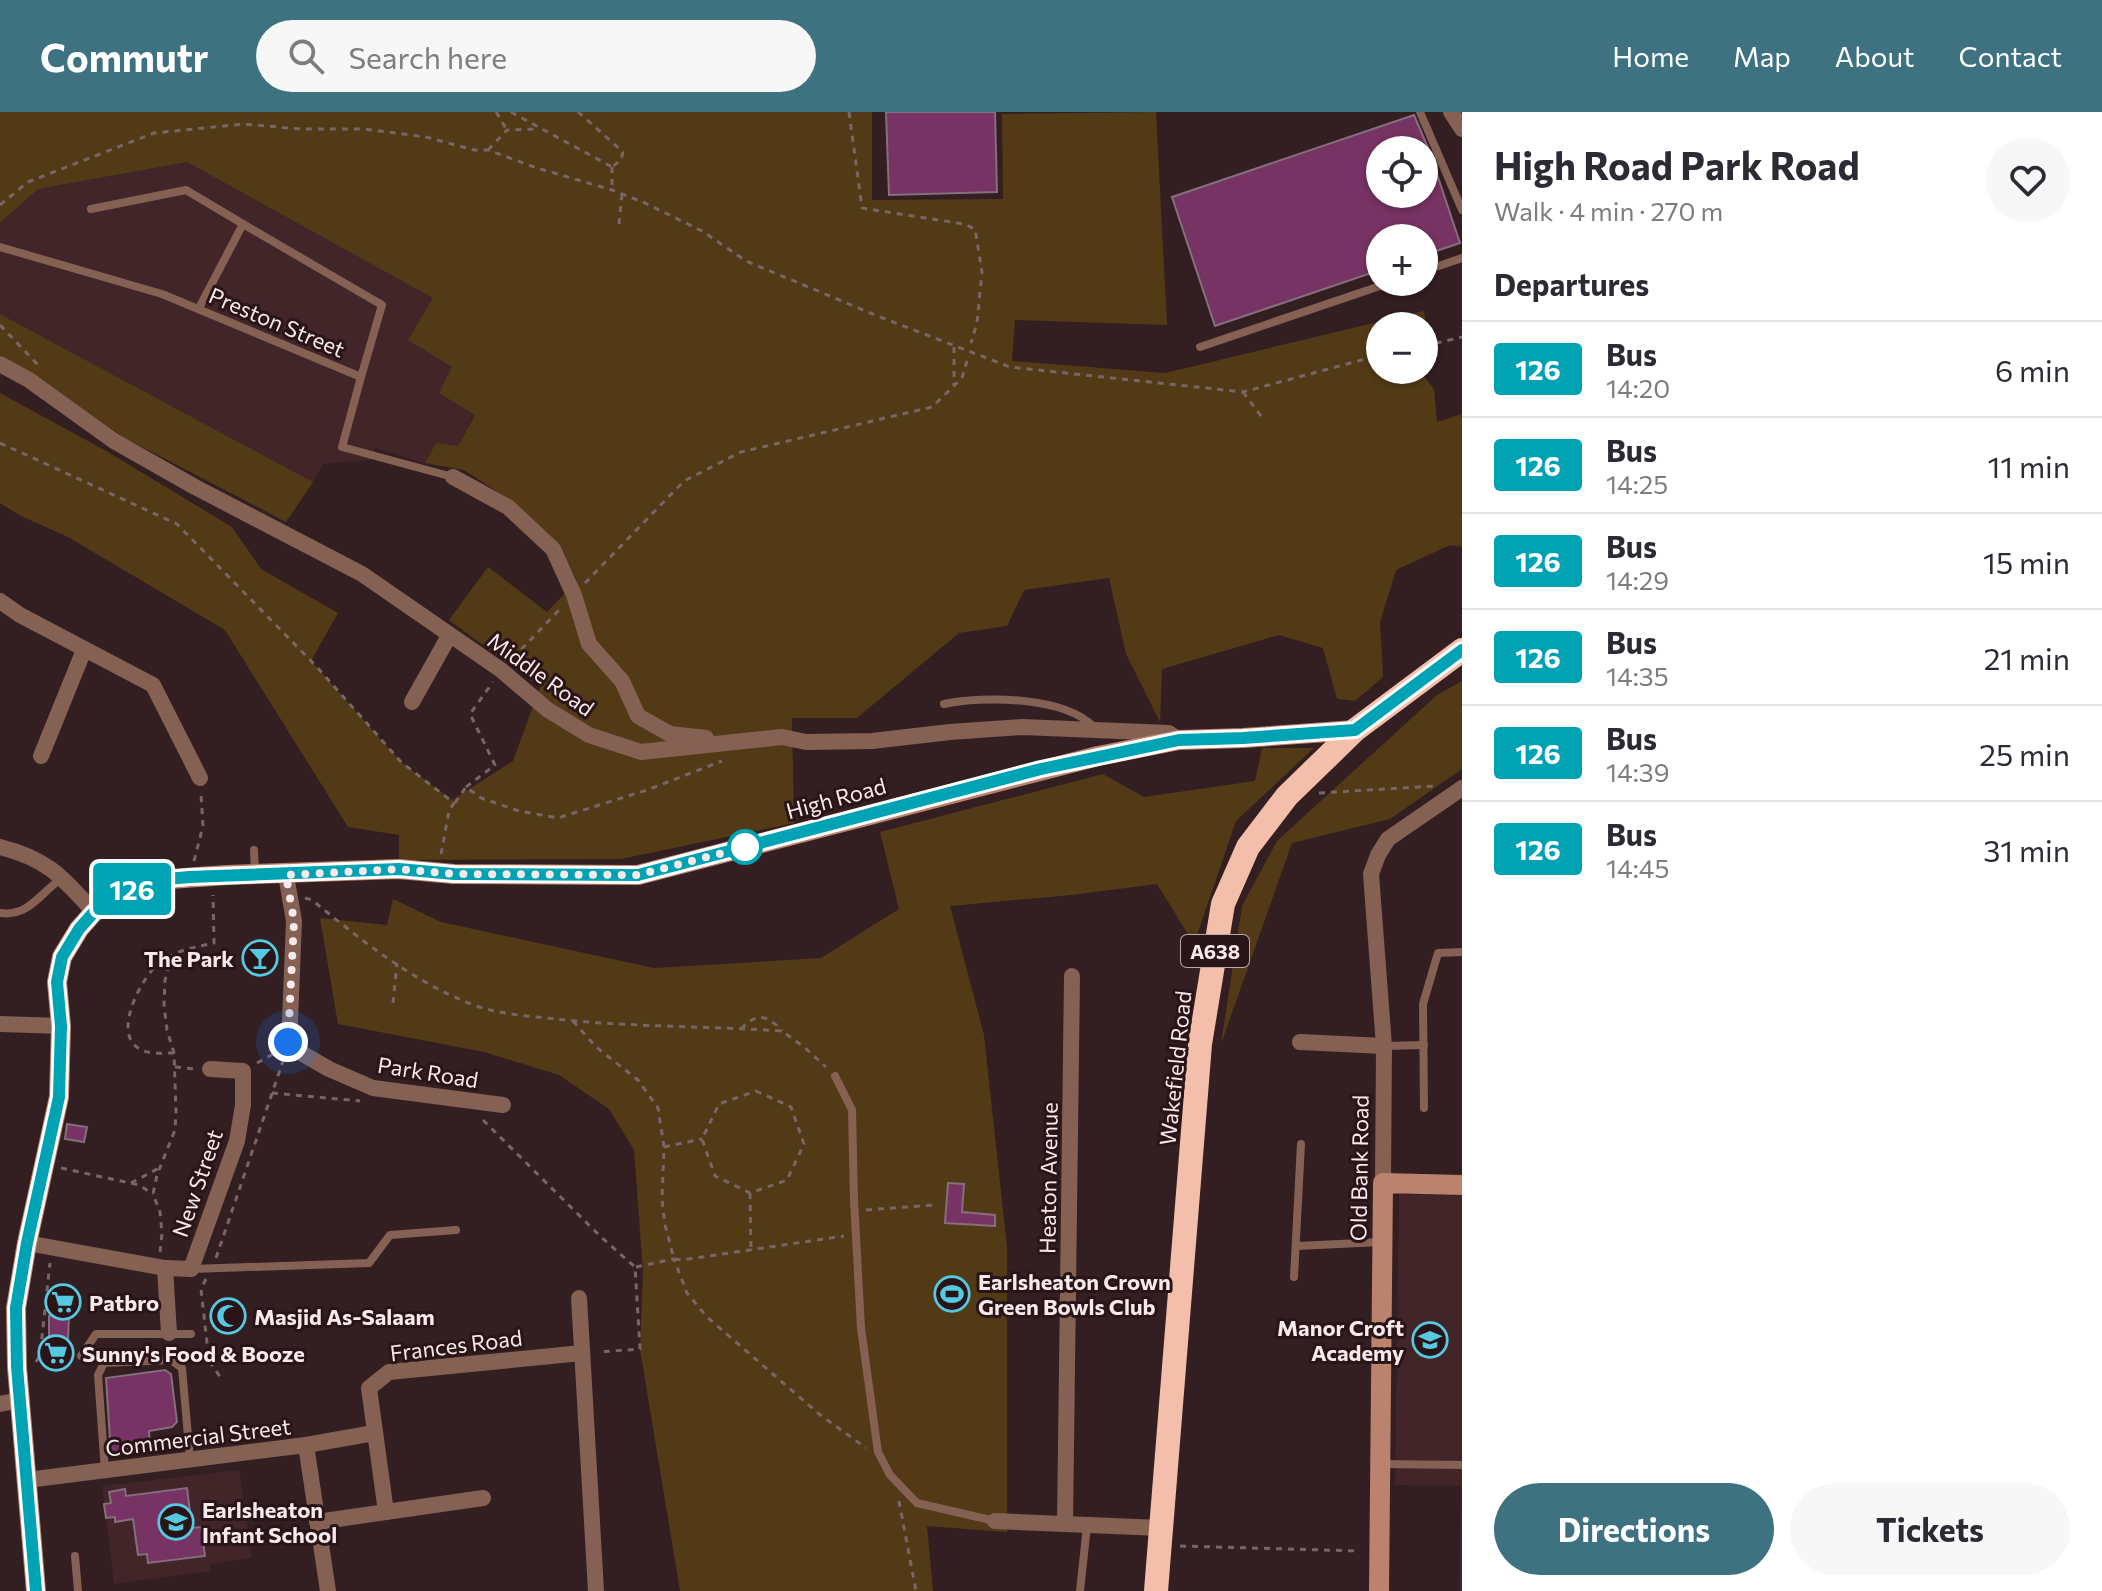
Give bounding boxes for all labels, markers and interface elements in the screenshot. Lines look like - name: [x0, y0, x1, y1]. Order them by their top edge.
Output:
- search box: [256, 20, 816, 92]
- text: Commutr: [40, 33, 208, 80]
- icon: search: [284, 34, 328, 78]
- text: Search here: [348, 38, 507, 75]
- text: Home: [1612, 39, 1689, 73]
- text: Map: [1733, 39, 1791, 73]
- text: About: [1835, 39, 1915, 73]
- text: Contact: [1959, 39, 2062, 73]
- map controls: [1366, 136, 1438, 384]
- button: locate: [1366, 136, 1438, 208]
- button: heart: [1986, 138, 2070, 222]
- text: High Road Park Road: [1494, 141, 1860, 188]
- text: Walk · 4 min · 270 m: [1494, 195, 1723, 226]
- button: +: [1366, 224, 1438, 296]
- text: Departures: [1494, 265, 1649, 302]
- street label: Preston Street: [205, 281, 349, 363]
- button: −: [1366, 312, 1438, 384]
- text: Bus: [1606, 335, 1657, 372]
- text: 6 min: [1995, 351, 2070, 388]
- text: 126: [1515, 352, 1561, 386]
- text: 14:20: [1606, 372, 1670, 403]
- text: Bus: [1606, 431, 1657, 468]
- text: 11 min: [1988, 447, 2070, 484]
- text: 126: [1515, 448, 1561, 482]
- text: 14:25: [1606, 468, 1668, 499]
- text: Bus: [1606, 527, 1657, 564]
- text: 15 min: [1983, 543, 2070, 580]
- text: 126: [1515, 544, 1561, 578]
- text: 14:29: [1606, 564, 1669, 595]
- text: Bus: [1606, 623, 1657, 660]
- street label: Middle Road: [483, 626, 599, 722]
- text: 21 min: [1984, 639, 2070, 676]
- text: 126: [1515, 640, 1561, 674]
- text: 14:35: [1606, 660, 1669, 691]
- text: Bus: [1606, 719, 1657, 756]
- text: 25 min: [1979, 735, 2070, 772]
- text: 126: [1515, 736, 1561, 770]
- text: 14:39: [1606, 756, 1669, 787]
- street label: High Road: [783, 772, 889, 824]
- text: Bus: [1606, 815, 1657, 852]
- unlabelled marker: [728, 830, 762, 864]
- text: 31 min: [1983, 831, 2070, 868]
- text: 126: [1515, 832, 1561, 866]
- text: 14:45: [1606, 852, 1669, 883]
- line badge: 126: [86, 863, 178, 915]
- text: 126: [109, 872, 155, 906]
- road number: A638: [1181, 935, 1249, 967]
- bar icon: The Park: [241, 939, 279, 977]
- place label: The Park: [144, 945, 234, 972]
- street label: Wakefield Road: [1153, 989, 1197, 1147]
- your location: [268, 1022, 308, 1062]
- street label: Park Road: [376, 1051, 480, 1093]
- street label: Old Bank Road: [1344, 1095, 1374, 1241]
- street label: Heaton Avenue: [1033, 1102, 1063, 1254]
- street label: New Street: [166, 1126, 228, 1240]
- place label: Earlsheaton Crown Green Bowls Club: [978, 1268, 1171, 1320]
- sports icon: Earlsheaton Crown Green Bowls Club: [933, 1275, 971, 1313]
- supermarket icon: Patbro: [44, 1283, 82, 1321]
- place label: Patbro: [89, 1289, 159, 1316]
- mosque icon: Masjid As-Salaam: [209, 1297, 247, 1335]
- place label: Masjid As-Salaam: [254, 1303, 435, 1330]
- place label: Manor Croft Academy: [1277, 1314, 1404, 1366]
- school or university icon: Manor Croft Academy: [1411, 1321, 1449, 1359]
- street label: Frances Road: [388, 1323, 524, 1367]
- supermarket icon: Sunny's Food & Booze: [37, 1334, 75, 1372]
- place label: Sunny's Food & Booze: [82, 1340, 305, 1367]
- street label: Commercial Street: [104, 1412, 292, 1462]
- button: Directions: [1494, 1483, 1774, 1575]
- button: Tickets: [1790, 1483, 2070, 1575]
- place label: Earlsheaton Infant School: [202, 1496, 337, 1548]
- school or university icon: Earlsheaton Infant School: [157, 1503, 195, 1541]

